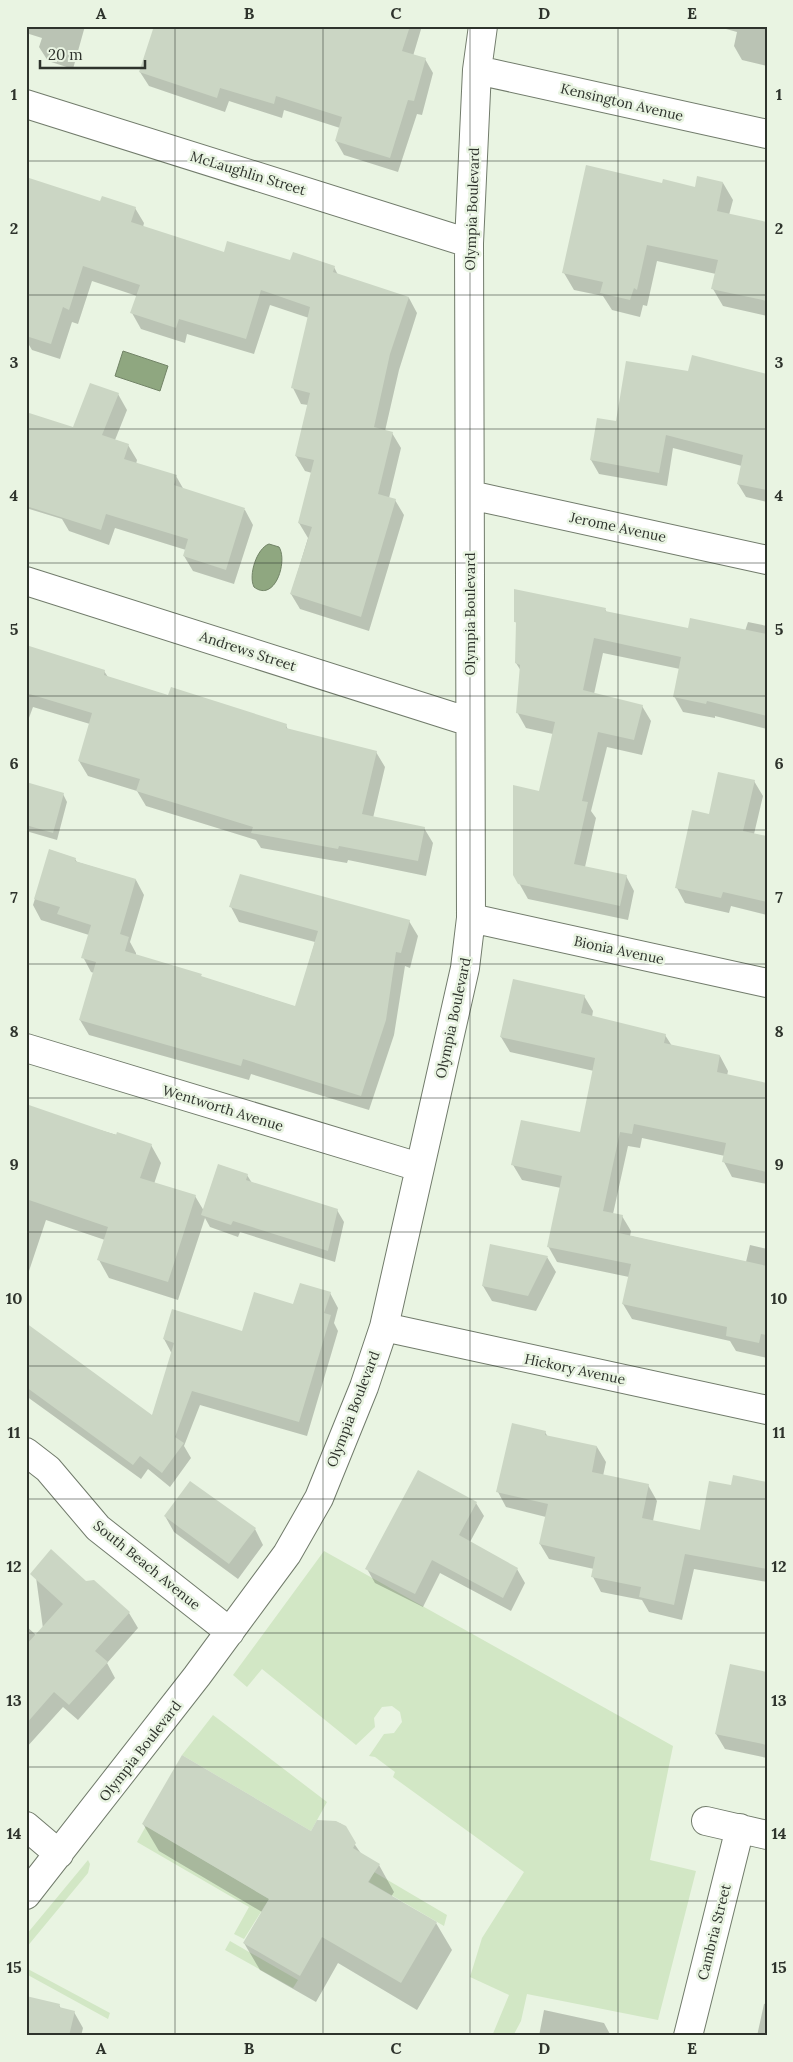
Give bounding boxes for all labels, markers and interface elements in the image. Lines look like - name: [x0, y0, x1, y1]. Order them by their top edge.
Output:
- text: A: [96, 3, 107, 23]
- text: B: [244, 3, 255, 23]
- text: C: [390, 3, 402, 23]
- text: D: [538, 3, 550, 23]
- text: E: [687, 3, 697, 23]
- scale bar: [40, 38, 145, 70]
- text: 20 m: [48, 45, 83, 64]
- street label: Kensington Avenue: [559, 79, 686, 125]
- text: 1: [11, 84, 17, 104]
- text: 1: [776, 84, 782, 104]
- street label: McLaughlin Street: [188, 147, 309, 199]
- street label: Olympia Boulevard: [461, 147, 483, 271]
- text: 2: [10, 218, 18, 238]
- text: 2: [775, 218, 783, 238]
- text: 3: [10, 352, 19, 372]
- text: 3: [775, 352, 784, 372]
- text: 4: [10, 485, 19, 505]
- text: 4: [775, 485, 784, 505]
- street label: Jerome Avenue: [567, 508, 668, 546]
- street label: Olympia Boulevard: [461, 552, 479, 676]
- text: 5: [10, 619, 19, 639]
- text: 5: [775, 619, 784, 639]
- street label: Andrews Street: [197, 627, 299, 675]
- text: 6: [9, 753, 19, 773]
- text: 6: [774, 753, 784, 773]
- text: 7: [10, 887, 18, 907]
- text: 7: [775, 887, 783, 907]
- street label: Bionia Avenue: [572, 932, 666, 968]
- street label: Olympia Boulevard: [431, 956, 475, 1080]
- text: 8: [9, 1021, 19, 1041]
- text: 8: [774, 1021, 784, 1041]
- street label: Wentworth Avenue: [160, 1081, 286, 1135]
- text: 9: [9, 1154, 19, 1174]
- text: 9: [774, 1154, 784, 1174]
- text: 10: [6, 1288, 22, 1308]
- text: 10: [771, 1288, 787, 1308]
- street label: Olympia Boulevard: [323, 1348, 383, 1470]
- street label: Hickory Avenue: [523, 1350, 627, 1389]
- text: 11: [8, 1422, 21, 1442]
- text: 11: [773, 1422, 786, 1442]
- street label: South Beach Avenue: [90, 1516, 204, 1614]
- text: 12: [6, 1556, 22, 1576]
- text: 12: [771, 1556, 787, 1576]
- text: 13: [6, 1690, 22, 1710]
- text: 13: [771, 1690, 787, 1710]
- street label: Olympia Boulevard: [95, 1697, 185, 1805]
- text: 14: [6, 1823, 22, 1843]
- text: 14: [771, 1823, 787, 1843]
- street label: Cambria Street: [693, 1882, 735, 1982]
- text: 15: [6, 1957, 22, 1977]
- text: 15: [771, 1957, 787, 1977]
- text: A: [96, 2038, 107, 2058]
- text: B: [244, 2038, 255, 2058]
- text: C: [390, 2038, 402, 2058]
- text: D: [538, 2038, 550, 2058]
- text: E: [687, 2038, 697, 2058]

